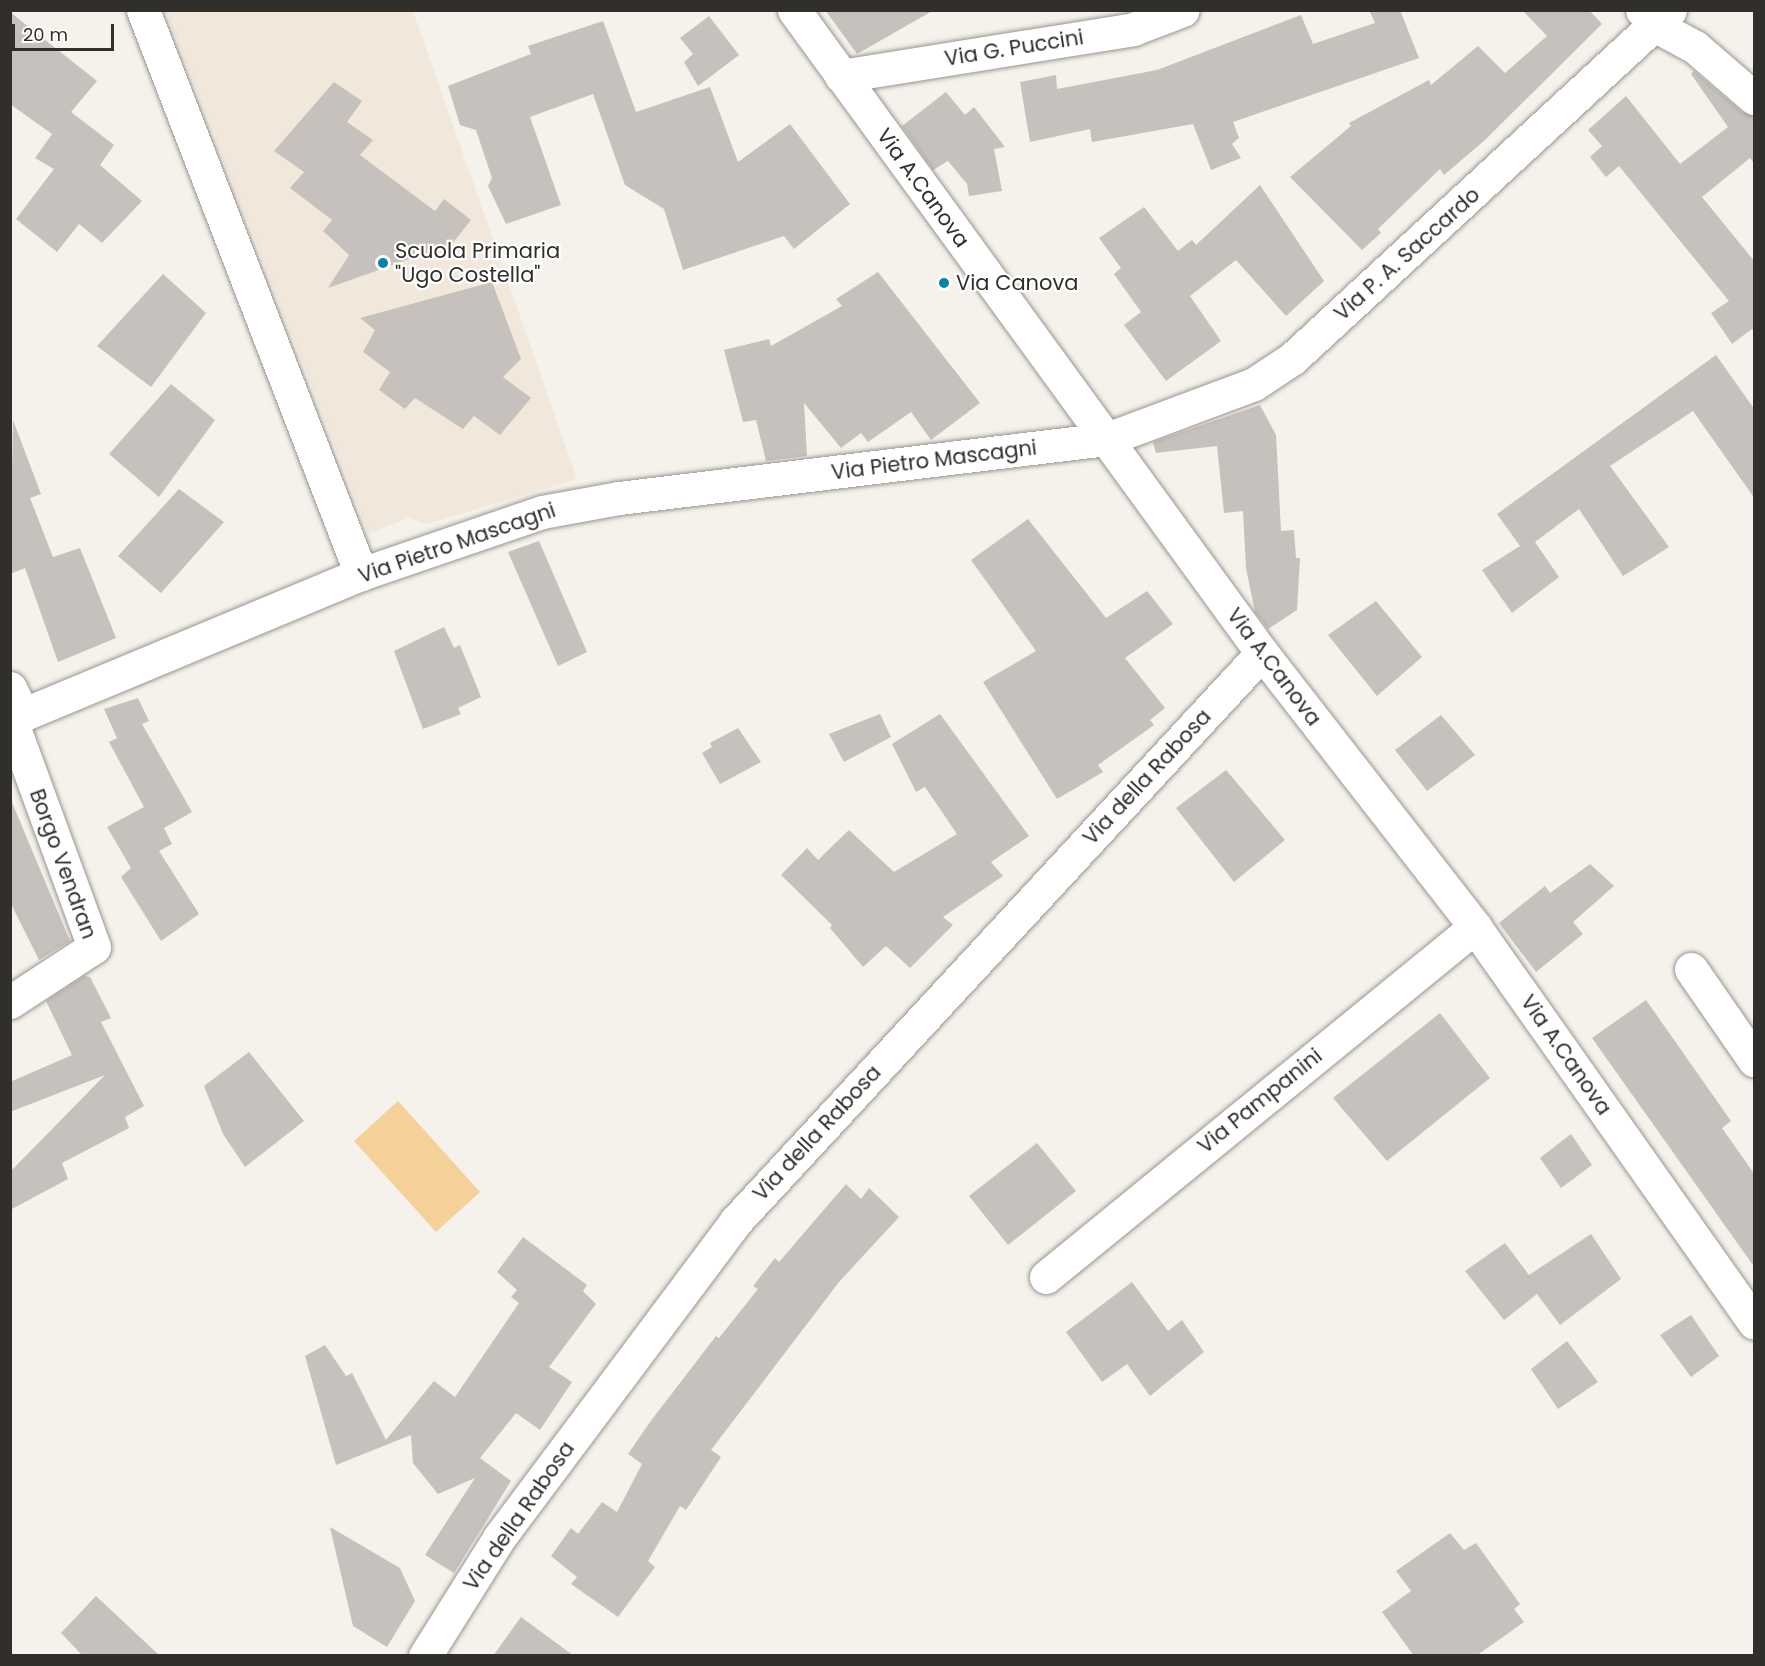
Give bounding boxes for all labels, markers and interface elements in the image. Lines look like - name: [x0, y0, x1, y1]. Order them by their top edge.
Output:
- scale bar: [15, 12, 117, 50]
- text: 20 m: [23, 22, 68, 47]
- street label: Via G. Puccini: [943, 25, 1085, 71]
- street label: Via A.Canova: [871, 124, 975, 252]
- street label: Via P. A. Saccardo: [1329, 182, 1485, 326]
- place label: Scuola Primaria "Ugo Costella": [395, 238, 560, 288]
- marker: Scuola Primaria "Ugo Costella": [376, 256, 390, 270]
- place label: Via Canova: [956, 270, 1078, 296]
- marker: Via Canova: [937, 276, 951, 290]
- street label: Via Pietro Mascagni: [830, 435, 1038, 485]
- street label: Via Pietro Mascagni: [355, 497, 559, 589]
- street label: Via A.Canova: [1222, 603, 1326, 731]
- street label: Via della Rabosa: [1078, 704, 1216, 850]
- street label: Borgo Vendran: [24, 786, 102, 942]
- street label: Via A.Canova: [1515, 990, 1617, 1120]
- street label: Via Pampanini: [1193, 1043, 1327, 1159]
- street label: Via della Rabosa: [748, 1060, 886, 1206]
- street label: Via della Rabosa: [458, 1437, 580, 1595]

